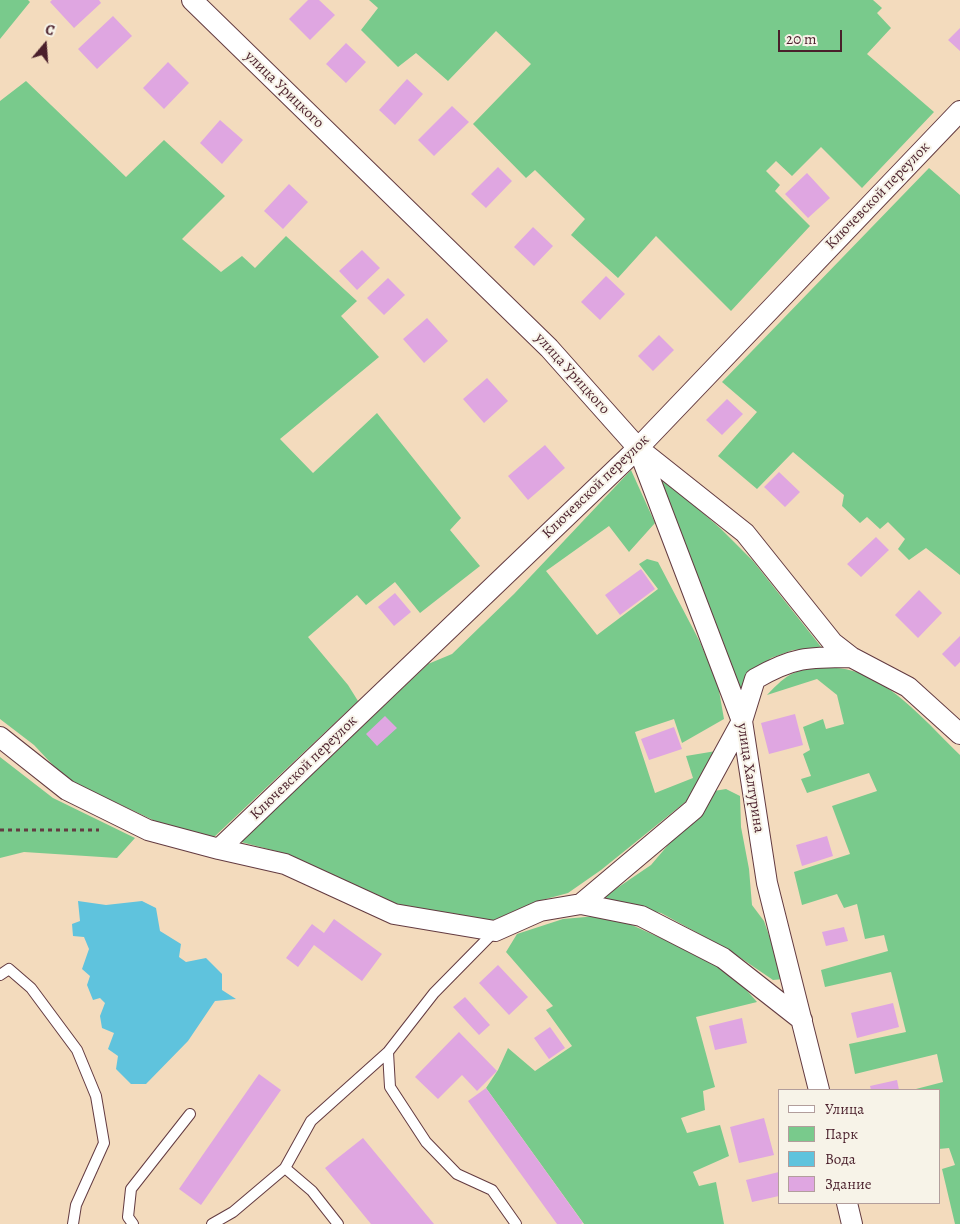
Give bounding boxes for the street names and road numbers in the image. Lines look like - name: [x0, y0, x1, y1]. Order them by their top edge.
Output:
- street label: улица Урицкого: [241, 48, 327, 132]
- street label: Ключевской переулок: [822, 139, 934, 253]
- street label: улица Урицкого: [531, 330, 613, 418]
- street label: Ключевской переулок: [539, 431, 653, 543]
- street label: Ключевской переулок: [247, 712, 361, 824]
- street label: улица Халтурина: [732, 722, 768, 834]

